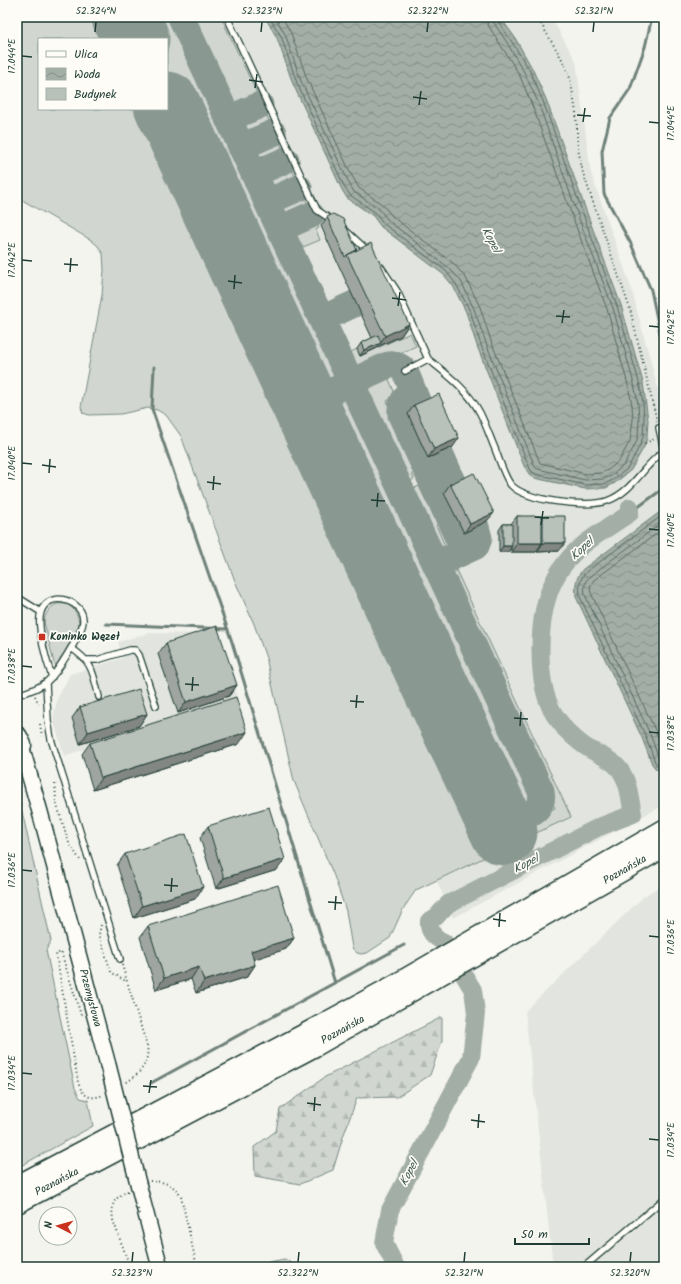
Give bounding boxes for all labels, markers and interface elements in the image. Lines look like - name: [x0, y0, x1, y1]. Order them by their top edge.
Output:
- text: 52.324°N: [76, 3, 117, 19]
- text: 52.323°N: [242, 3, 283, 19]
- text: 52.322°N: [407, 3, 449, 19]
- text: 52.321°N: [575, 3, 613, 19]
- text: 17.044°E: [4, 37, 20, 74]
- legend: [38, 38, 168, 110]
- text: Ulica: [74, 45, 98, 64]
- text: Woda: [74, 65, 101, 84]
- text: Budynek: [74, 85, 117, 104]
- text: 17.044°E: [663, 104, 679, 141]
- water label: Kopel: [476, 224, 506, 258]
- text: 17.042°E: [4, 241, 20, 278]
- text: 17.042°E: [663, 308, 679, 345]
- text: 17.040°E: [4, 444, 20, 480]
- text: 17.040°E: [663, 511, 679, 547]
- water label: Kopel: [566, 532, 600, 565]
- place label: Koninko Węzeł: [50, 628, 121, 646]
- marker: Koninko Węzeł: [37, 632, 47, 642]
- text: 17.038°E: [4, 647, 20, 684]
- text: 17.038°E: [663, 714, 679, 751]
- water label: Kopel: [510, 849, 544, 879]
- street label: Poznańska: [600, 850, 650, 890]
- text: 17.036°E: [4, 851, 20, 888]
- text: 17.036°E: [663, 918, 679, 955]
- street label: Przemysłowa: [74, 967, 106, 1029]
- street label: Poznańska: [318, 1011, 368, 1049]
- text: 17.034°E: [4, 1054, 20, 1091]
- text: 17.034°E: [663, 1121, 679, 1158]
- water label: Kopel: [394, 1155, 425, 1189]
- street label: Poznańska: [32, 1163, 82, 1201]
- north arrow: [38, 1206, 78, 1246]
- scale bar: [515, 1220, 589, 1246]
- text: N: [40, 1221, 58, 1229]
- text: 50 m: [521, 1225, 548, 1244]
- text: 52.323°N: [112, 1265, 153, 1281]
- text: 52.322°N: [277, 1265, 319, 1281]
- text: 52.321°N: [445, 1265, 483, 1281]
- text: 52.320°N: [610, 1265, 650, 1281]

